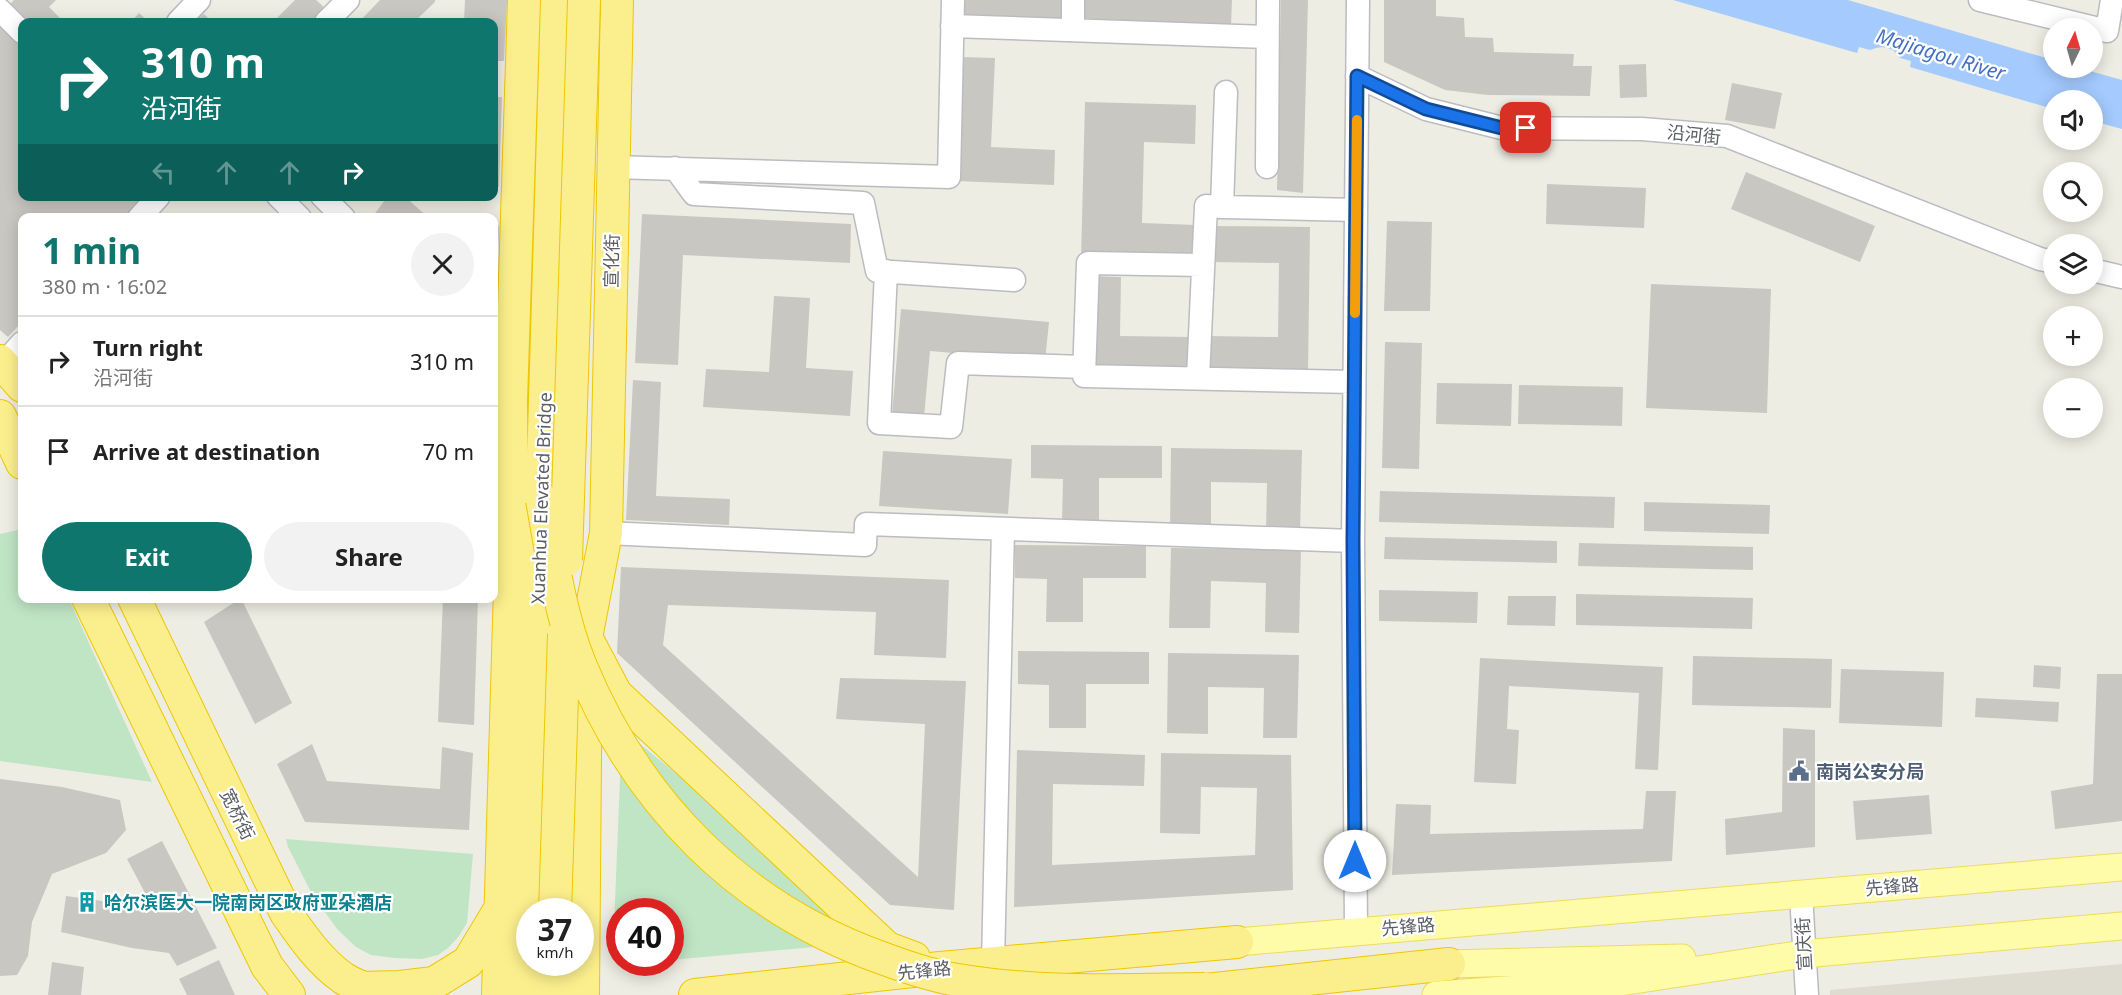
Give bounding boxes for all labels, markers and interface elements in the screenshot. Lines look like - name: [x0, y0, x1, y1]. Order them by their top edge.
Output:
- north arrow: [2043, 18, 2103, 78]
- map controls: [2043, 18, 2103, 438]
- water label: Majiagou River: [1873, 22, 2010, 87]
- text: 310 m: [141, 33, 265, 90]
- icon: right: [42, 42, 120, 120]
- text: 沿河街: [141, 89, 222, 126]
- button: sound: [2043, 90, 2103, 150]
- pin: [1500, 102, 1551, 153]
- icon: arrive: [1509, 111, 1542, 144]
- street label: 沿河街: [1666, 119, 1722, 149]
- icon: left: [147, 156, 180, 189]
- icon: ahead: [210, 156, 243, 189]
- icon: ahead: [273, 156, 306, 189]
- icon: right: [336, 156, 369, 189]
- button: search: [2043, 162, 2103, 222]
- text: 1 min: [42, 226, 141, 275]
- button: close: [411, 233, 474, 296]
- street label: 宣化街: [599, 234, 623, 288]
- button: layers: [2043, 234, 2103, 294]
- text: 380 m · 16:02: [42, 273, 167, 300]
- button: +: [2043, 306, 2103, 366]
- text: Turn right: [93, 332, 203, 362]
- icon: right: [42, 345, 75, 378]
- text: 310 m: [410, 346, 474, 376]
- text: 沿河街: [93, 364, 153, 391]
- button: −: [2043, 378, 2103, 438]
- street label: Xuanhua Elevated Bridge: [525, 392, 557, 604]
- icon: arrive: [42, 435, 75, 468]
- text: Arrive at destination: [93, 436, 320, 466]
- text: 70 m: [423, 436, 474, 466]
- button: Exit: [42, 522, 252, 591]
- button: Share: [264, 522, 474, 591]
- public building icon: 南岗公安分局: [1787, 759, 1811, 783]
- place label: 南岗公安分局: [1816, 759, 1924, 783]
- street label: 宽桥街: [215, 784, 261, 844]
- position arrow: [1323, 829, 1387, 893]
- street label: 先锋路: [1864, 872, 1920, 900]
- building icon: 哈尔滨医大一院南岗区政府亚朵酒店: [75, 890, 99, 914]
- place label: 哈尔滨医大一院南岗区政府亚朵酒店: [104, 890, 392, 914]
- speed limit sign: 40: [606, 898, 684, 976]
- text: 37: [538, 909, 572, 950]
- street label: 先锋路: [1380, 912, 1436, 940]
- street label: 宣庆街: [1790, 916, 1816, 972]
- text: km/h: [537, 942, 573, 962]
- street label: 先锋路: [896, 955, 952, 985]

